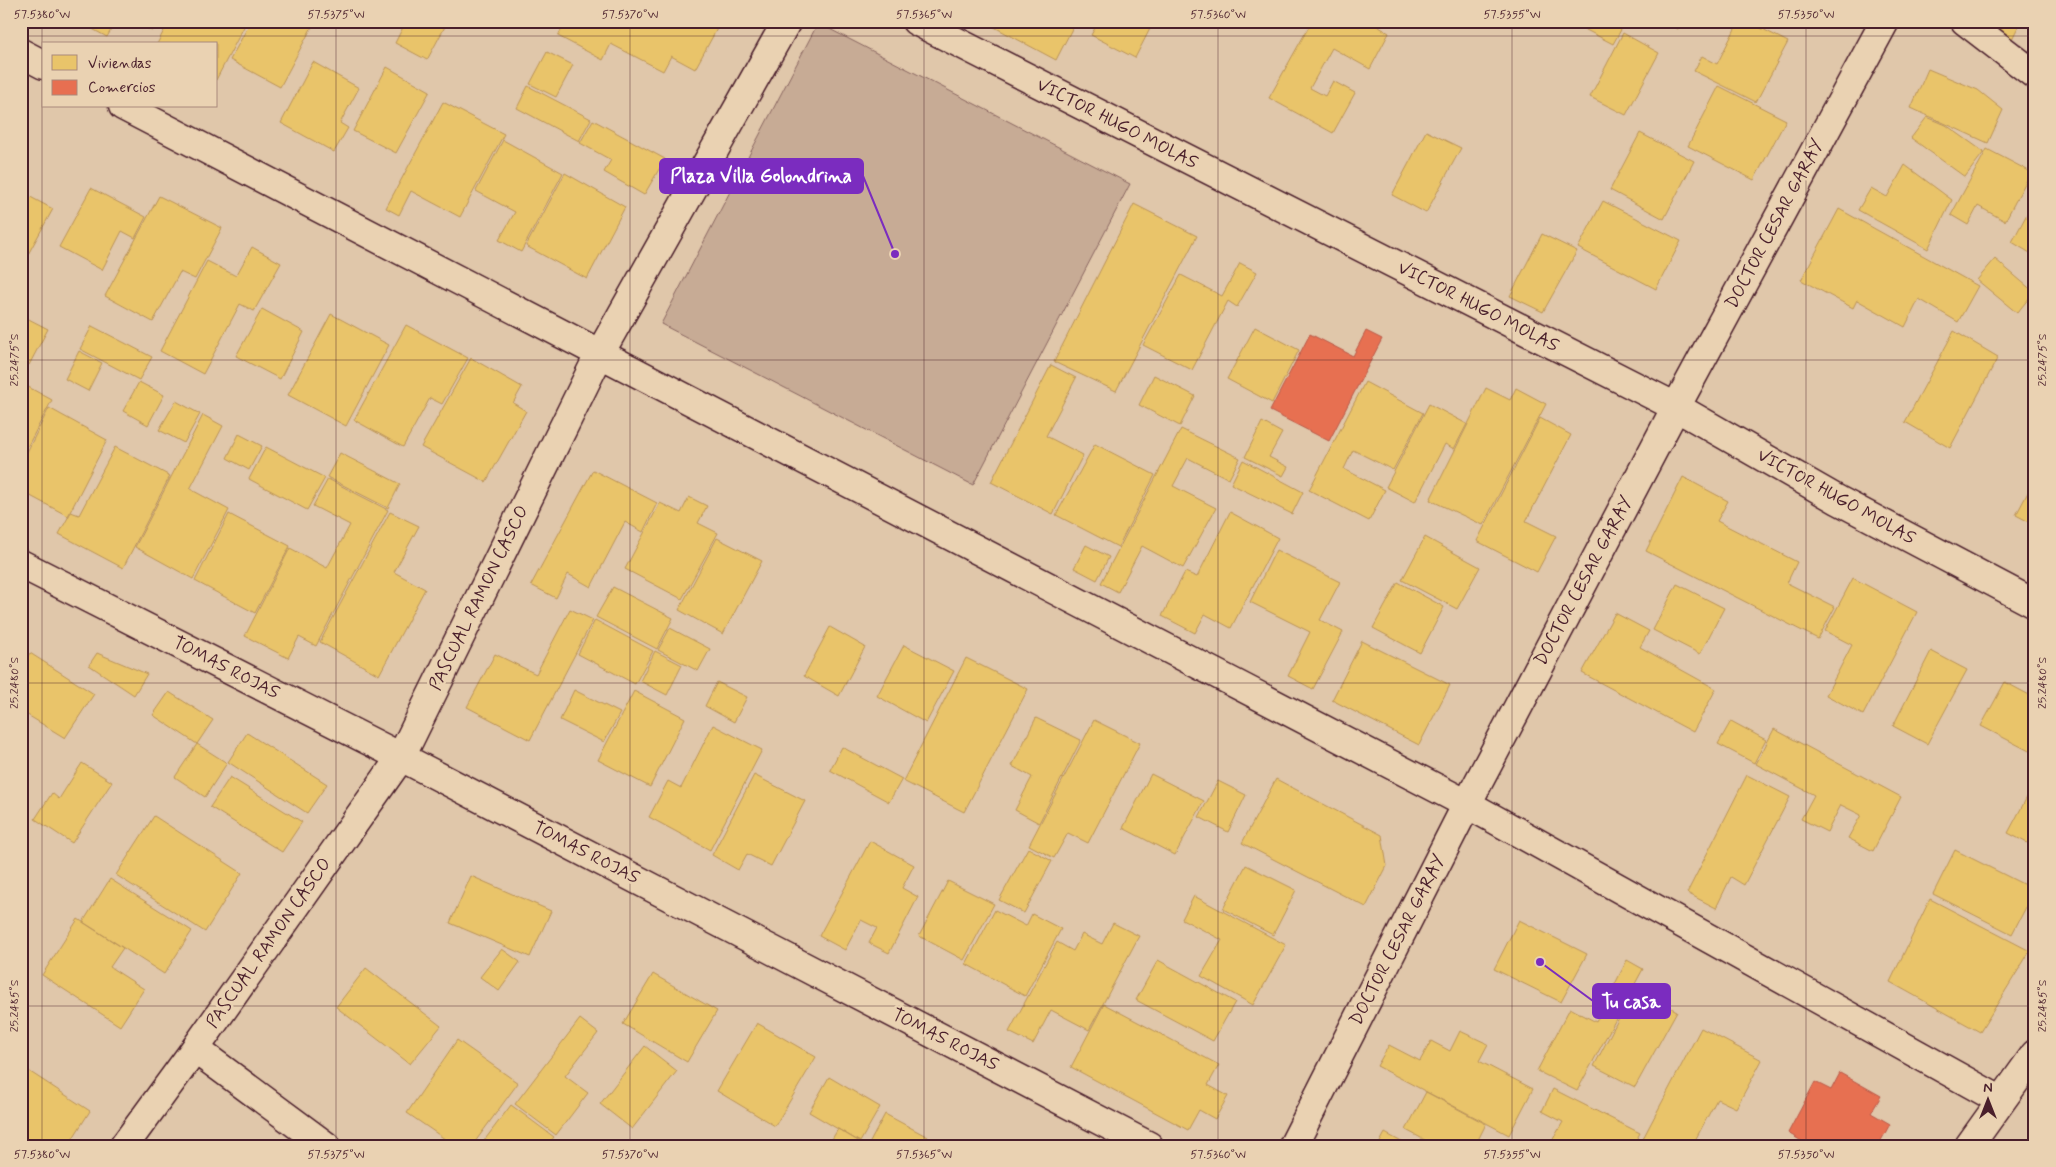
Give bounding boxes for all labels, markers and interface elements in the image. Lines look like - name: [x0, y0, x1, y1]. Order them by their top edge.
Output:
- text: 57.5380°W: [14, 7, 70, 23]
- text: 57.5375°W: [307, 7, 365, 23]
- text: 57.5370°W: [602, 7, 658, 23]
- text: 57.5365°W: [896, 7, 952, 23]
- text: 57.5360°W: [1190, 7, 1246, 23]
- text: 57.5355°W: [1483, 7, 1541, 23]
- text: 57.5350°W: [1778, 7, 1834, 23]
- legend: [42, 42, 218, 108]
- text: Viviendas: [88, 54, 152, 74]
- street label: VICTOR HUGO MOLAS: [1032, 73, 1202, 175]
- text: Comercios: [88, 78, 156, 98]
- street label: DOCTOR CESAR GARAY: [1720, 135, 1830, 313]
- callout: Plaza Villa Golondrina: [660, 159, 863, 193]
- text: Plaza Villa Golondrina: [670, 164, 852, 189]
- street label: VICTOR HUGO MOLAS: [1393, 256, 1563, 358]
- text: 25.2475°S: [7, 333, 23, 386]
- text: 25.2475°S: [2035, 333, 2051, 386]
- street label: VICTOR HUGO MOLAS: [1752, 443, 1920, 551]
- street label: DOCTOR CESAR GARAY: [1529, 492, 1639, 670]
- street label: PASCUAL RAMON CASCO: [424, 501, 534, 695]
- street label: TOMAS ROJAS: [169, 631, 283, 705]
- text: 25.2480°S: [7, 657, 23, 709]
- text: 25.2480°S: [2035, 657, 2051, 709]
- street label: TOMAS ROJAS: [529, 816, 643, 890]
- street label: DOCTOR CESAR GARAY: [1344, 850, 1452, 1030]
- street label: PASCUAL RAMON CASCO: [201, 853, 337, 1033]
- text: 25.2485°S: [7, 979, 23, 1032]
- text: 25.2485°S: [2035, 979, 2051, 1032]
- callout: Tu casa: [1593, 984, 1670, 1018]
- text: Tu casa: [1602, 990, 1661, 1015]
- street label: TOMAS ROJAS: [888, 1003, 1002, 1077]
- north arrow: [1964, 1074, 2014, 1124]
- text: N: [1983, 1079, 1993, 1097]
- text: 57.5380°W: [14, 1147, 70, 1163]
- text: 57.5375°W: [307, 1147, 365, 1163]
- text: 57.5370°W: [602, 1147, 658, 1163]
- text: 57.5365°W: [896, 1147, 952, 1163]
- text: 57.5360°W: [1190, 1147, 1246, 1163]
- text: 57.5355°W: [1483, 1147, 1541, 1163]
- text: 57.5350°W: [1778, 1147, 1834, 1163]

